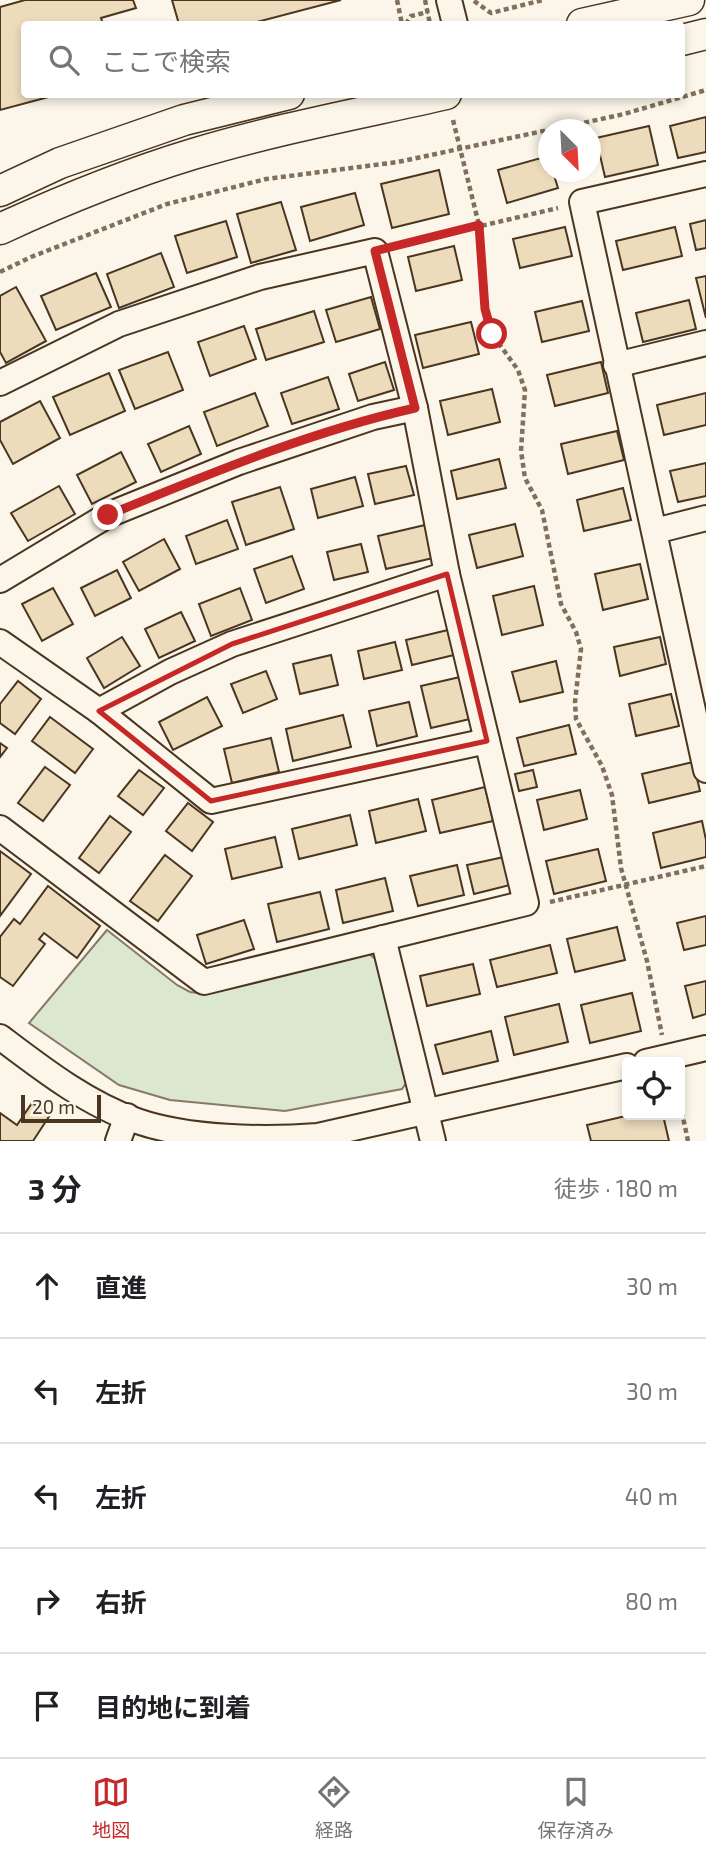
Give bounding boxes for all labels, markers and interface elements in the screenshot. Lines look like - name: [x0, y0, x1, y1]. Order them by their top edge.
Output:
- search box: [21, 21, 685, 98]
- icon: search: [45, 41, 83, 79]
- text: ここで検索: [101, 45, 231, 76]
- north arrow: [538, 119, 601, 182]
- route start: [476, 318, 507, 349]
- route end: [92, 499, 123, 530]
- map controls: [622, 1057, 685, 1120]
- button: locate: [622, 1057, 685, 1120]
- scale bar: [21, 1092, 102, 1124]
- text: 20 m: [32, 1095, 75, 1118]
- text: 3 分: [28, 1170, 82, 1206]
- text: 徒歩 · 180 m: [554, 1174, 678, 1202]
- icon: ahead: [28, 1267, 66, 1305]
- text: 直進: [95, 1271, 147, 1302]
- text: 30 m: [626, 1272, 678, 1300]
- icon: left: [28, 1372, 66, 1410]
- text: 左折: [95, 1376, 147, 1407]
- text: 30 m: [626, 1377, 678, 1405]
- icon: left: [28, 1477, 66, 1515]
- text: 左折: [95, 1481, 147, 1512]
- text: 40 m: [625, 1482, 678, 1510]
- icon: right: [28, 1582, 66, 1620]
- text: 右折: [95, 1586, 147, 1617]
- text: 80 m: [625, 1587, 678, 1615]
- icon: arrive: [28, 1687, 66, 1725]
- text: 目的地に到着: [95, 1691, 251, 1722]
- tab: 地図: [92, 1773, 130, 1842]
- tab: 経路: [315, 1773, 353, 1842]
- tab: 保存済み: [538, 1773, 614, 1842]

